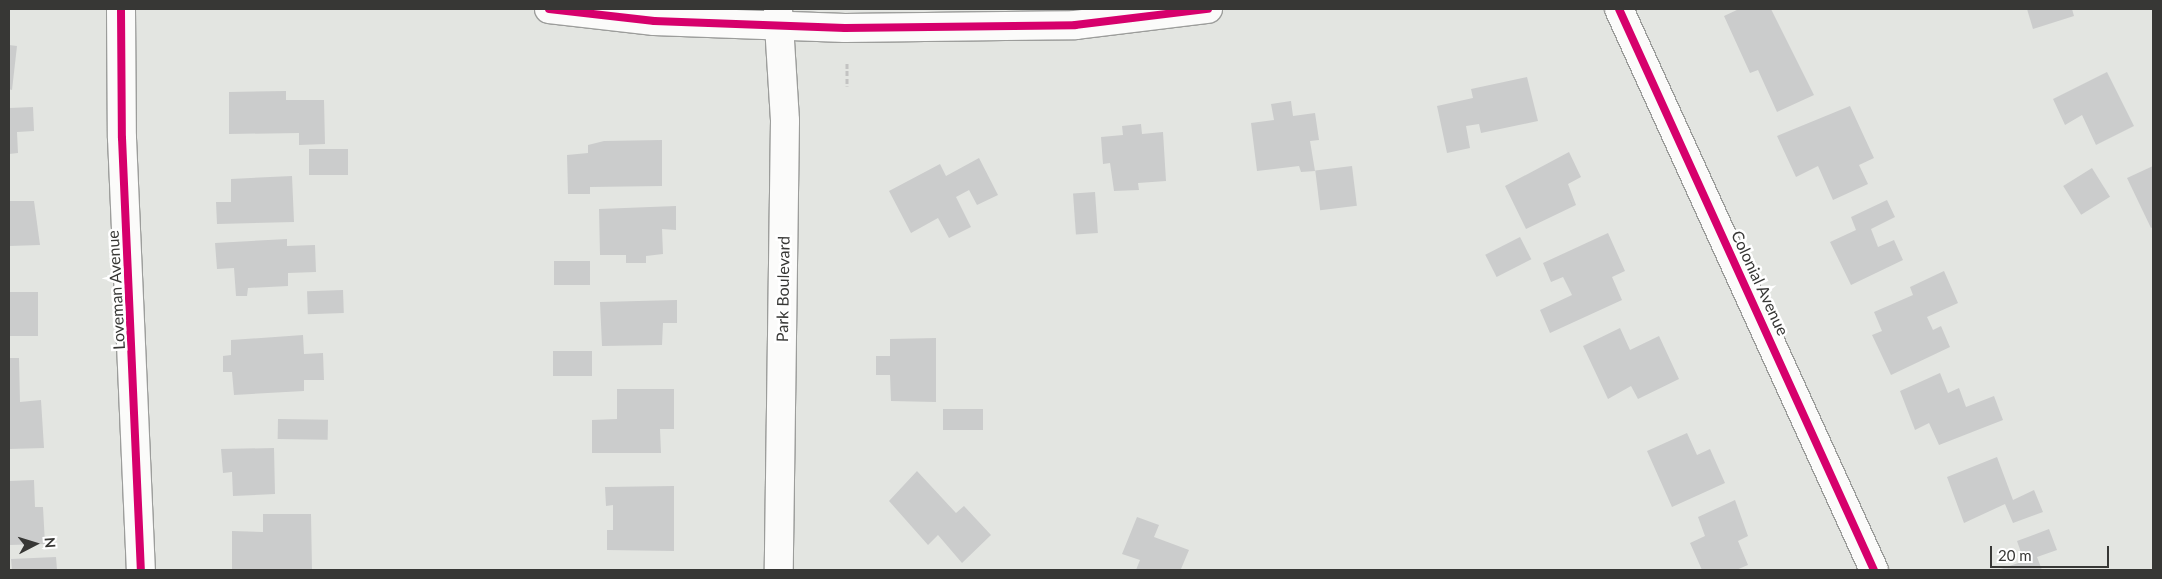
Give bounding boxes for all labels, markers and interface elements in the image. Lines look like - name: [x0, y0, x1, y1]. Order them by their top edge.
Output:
- street label: Colonial Avenue: [1727, 227, 1793, 339]
- street label: Loveman Avenue: [103, 230, 129, 350]
- street label: Park Boulevard: [772, 236, 794, 342]
- north arrow: [10, 519, 60, 569]
- scale bar: [1992, 536, 2111, 568]
- text: N: [42, 537, 59, 549]
- text: 20 m: [1998, 546, 2032, 564]

